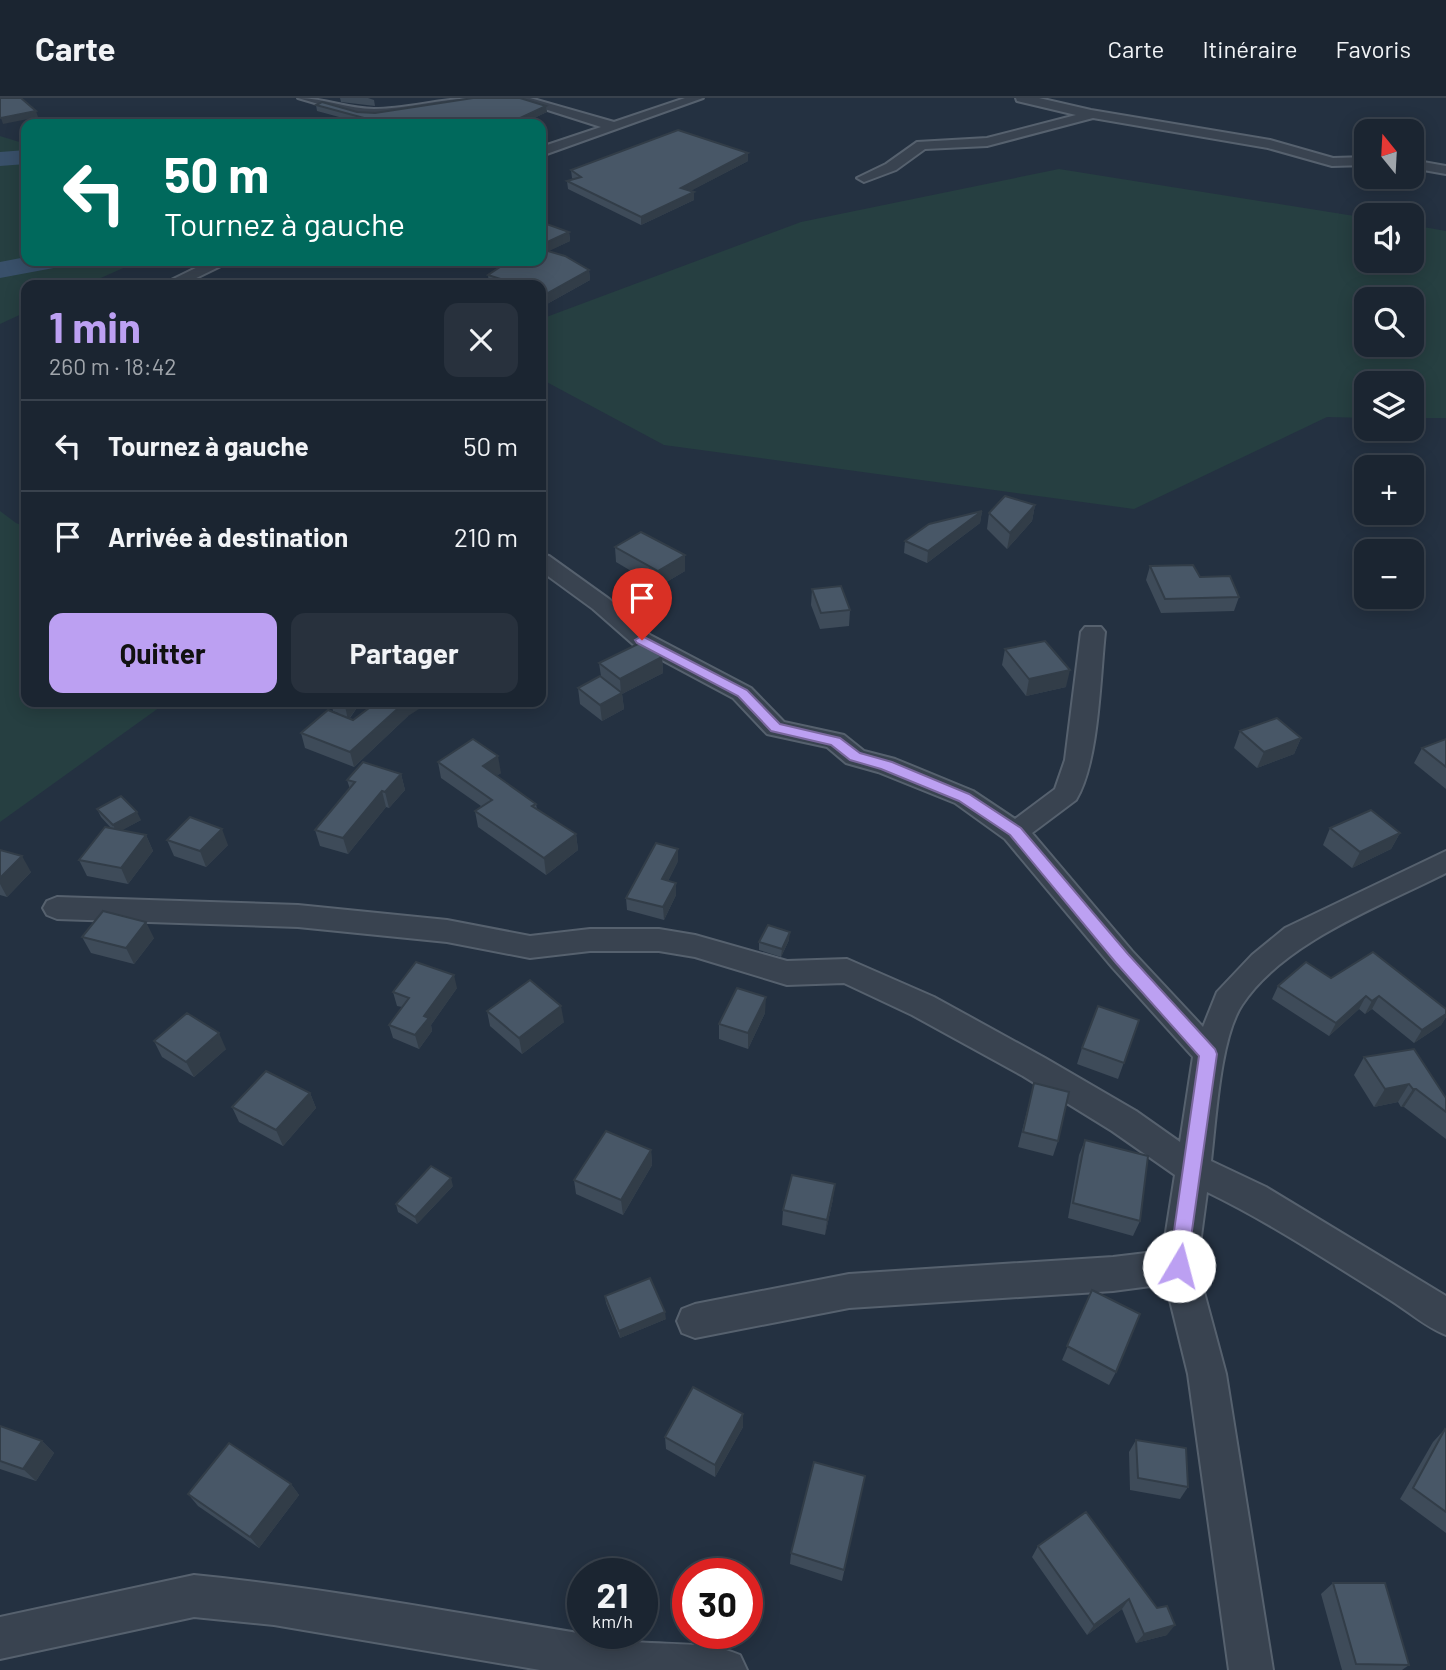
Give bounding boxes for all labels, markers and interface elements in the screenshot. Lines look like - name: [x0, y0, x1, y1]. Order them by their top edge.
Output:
- text: Carte: [35, 28, 116, 68]
- text: Carte: [1108, 34, 1164, 63]
- text: Itinéraire: [1202, 34, 1298, 63]
- text: Favoris: [1336, 34, 1411, 63]
- north arrow: [1354, 119, 1424, 189]
- map controls: [1354, 119, 1424, 609]
- text: 50 m: [164, 144, 269, 203]
- icon: left: [49, 147, 140, 238]
- button: sound: [1354, 203, 1424, 273]
- text: Tournez à gauche: [164, 204, 405, 242]
- button: search: [1354, 287, 1424, 357]
- text: 1 min: [49, 301, 141, 351]
- button: close: [444, 303, 518, 377]
- text: 260 m · 18:42: [49, 352, 177, 380]
- button: layers: [1354, 371, 1424, 441]
- icon: left: [49, 427, 87, 465]
- text: Tournez à gauche: [108, 430, 309, 461]
- text: 50 m: [463, 430, 518, 461]
- button: +: [1354, 455, 1424, 525]
- icon: arrive: [49, 518, 87, 556]
- text: Arrivée à destination: [108, 521, 348, 552]
- text: 210 m: [454, 521, 518, 552]
- button: −: [1354, 539, 1424, 609]
- pin: [612, 568, 672, 640]
- icon: arrive: [623, 579, 661, 617]
- button: Quitter: [49, 613, 277, 693]
- button: Partager: [291, 613, 518, 693]
- position arrow: [1142, 1229, 1216, 1303]
- speed limit sign: 30: [672, 1558, 763, 1649]
- text: 21: [597, 1573, 628, 1615]
- text: km/h: [592, 1610, 633, 1632]

